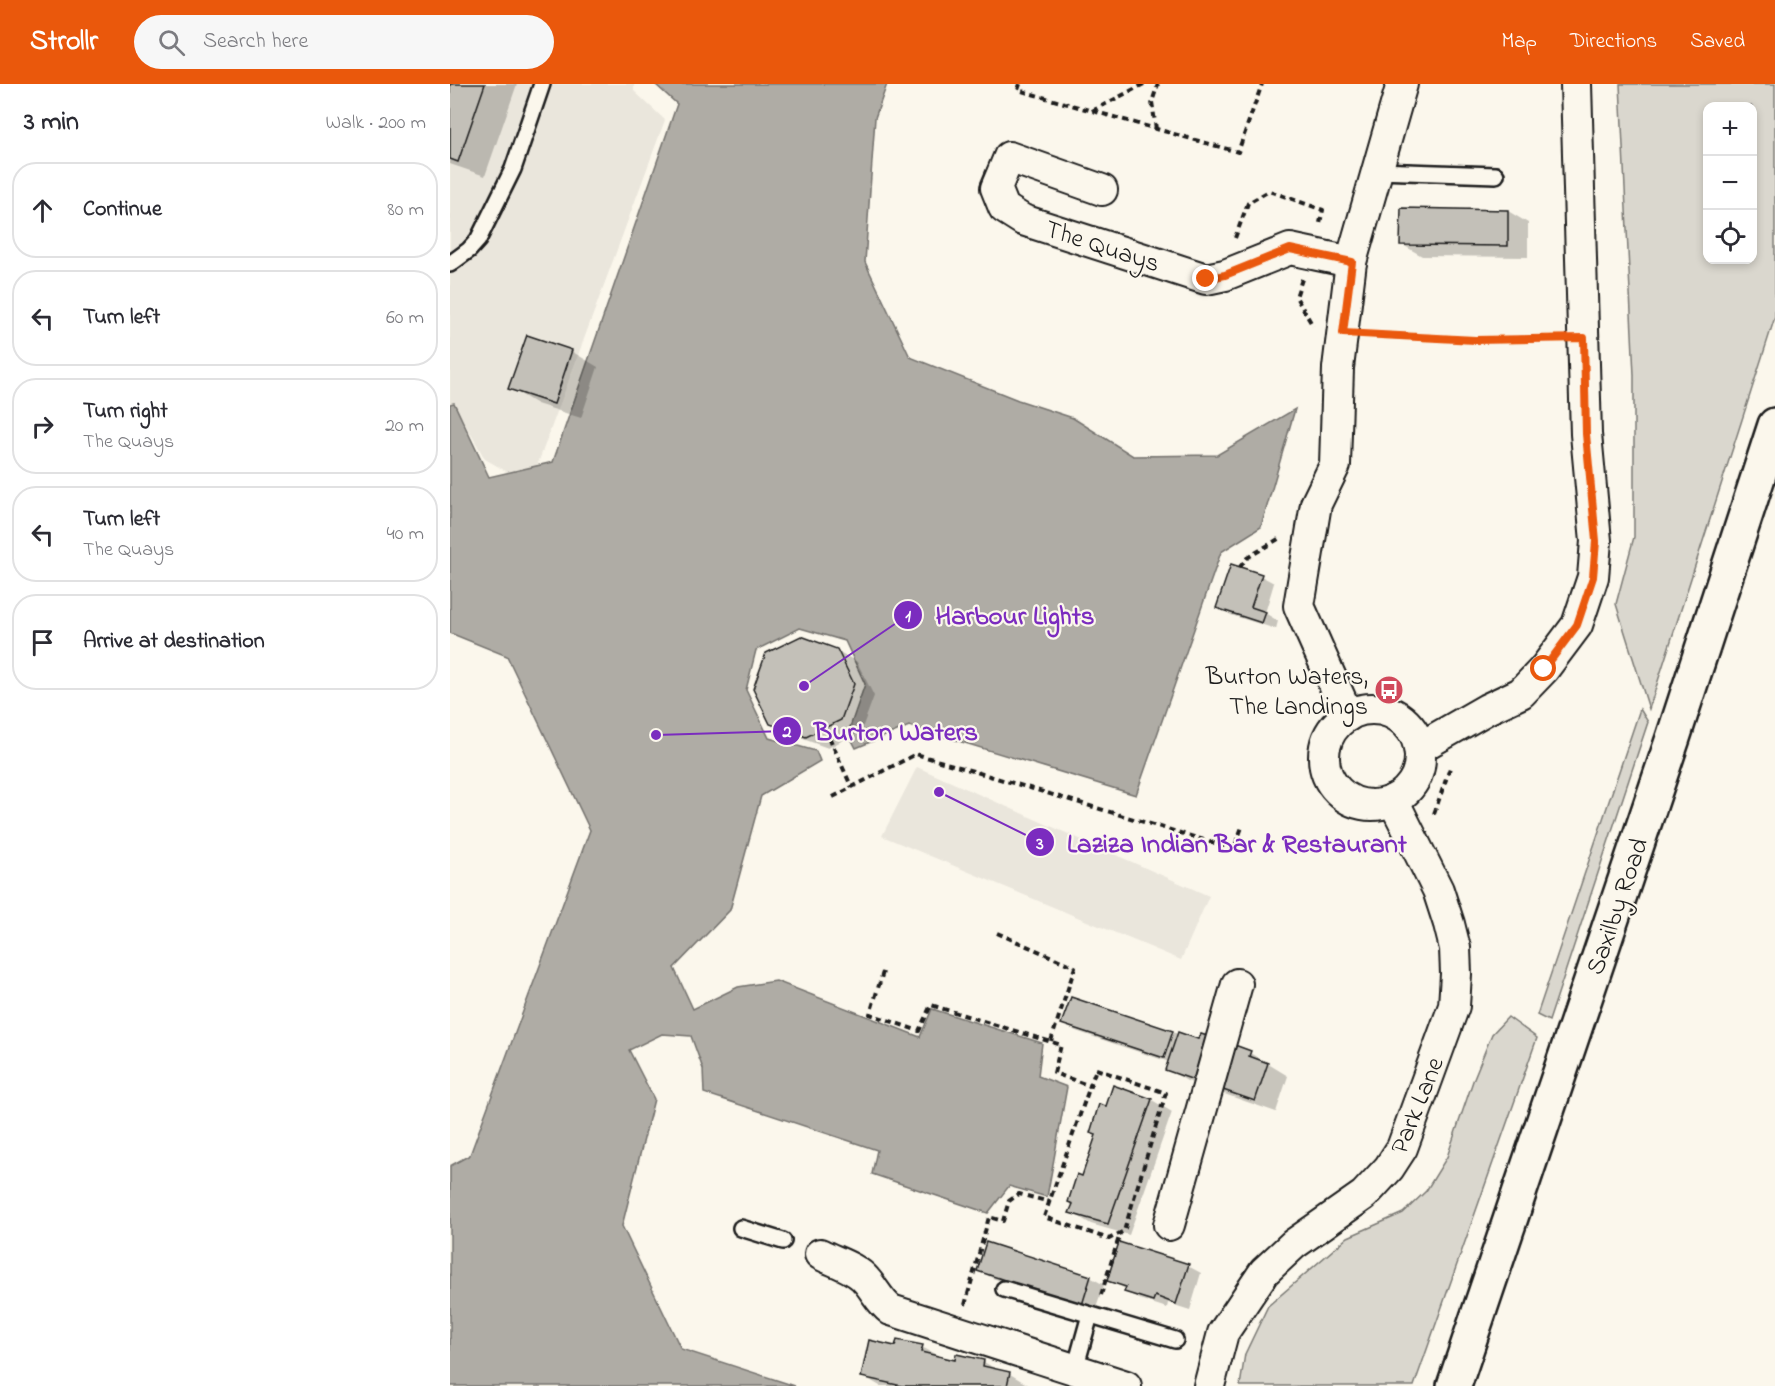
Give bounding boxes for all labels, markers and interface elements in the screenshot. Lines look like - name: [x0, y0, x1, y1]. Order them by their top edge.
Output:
- search box: [134, 15, 554, 69]
- text: Strollr: [30, 22, 98, 63]
- icon: search: [155, 26, 188, 59]
- text: Search here: [203, 26, 308, 58]
- text: Map: [1501, 27, 1537, 57]
- text: Directions: [1570, 27, 1657, 57]
- text: Saved: [1690, 27, 1745, 57]
- map controls: [1703, 102, 1757, 264]
- button: +: [1703, 102, 1757, 156]
- text: 3 min: [24, 104, 79, 142]
- text: Walk · 200 m: [326, 109, 426, 138]
- button: −: [1703, 156, 1757, 210]
- icon: ahead: [26, 194, 59, 227]
- text: Continue: [83, 194, 162, 226]
- text: 80 m: [387, 196, 424, 225]
- button: locate: [1703, 210, 1757, 264]
- street label: The Quays: [1040, 211, 1164, 284]
- route end: [1192, 265, 1218, 291]
- icon: left: [26, 302, 59, 335]
- text: Turn left: [83, 302, 160, 334]
- text: 60 m: [386, 304, 424, 333]
- text: Turn right: [83, 396, 168, 428]
- icon: right: [26, 410, 59, 443]
- text: 20 m: [385, 412, 424, 441]
- text: The Quays: [83, 428, 174, 457]
- text: Turn left: [83, 504, 160, 536]
- icon: left: [26, 518, 59, 551]
- text: 40 m: [387, 520, 424, 549]
- text: The Quays: [83, 536, 174, 565]
- callout: Harbour Lights: [893, 592, 1106, 637]
- text: Harbour Lights: [936, 598, 1094, 638]
- text: 1: [905, 604, 911, 630]
- icon: arrive: [26, 626, 59, 659]
- text: Arrive at destination: [83, 626, 265, 658]
- route start: [1530, 655, 1556, 681]
- place label: Burton Waters, The Landings: [1205, 659, 1368, 727]
- bus stop icon: Burton Waters, The Landings: [1373, 674, 1405, 706]
- callout: Burton Waters: [772, 708, 990, 753]
- text: Burton Waters: [812, 714, 978, 753]
- text: 2: [782, 720, 792, 746]
- callout: Laziza Indian Bar & Restaurant: [1025, 820, 1418, 865]
- text: Laziza Indian Bar & Restaurant: [1067, 826, 1408, 865]
- text: 3: [1035, 832, 1044, 858]
- street label: Saxilby Road: [1578, 833, 1660, 981]
- street label: Park Lane: [1382, 1052, 1456, 1160]

